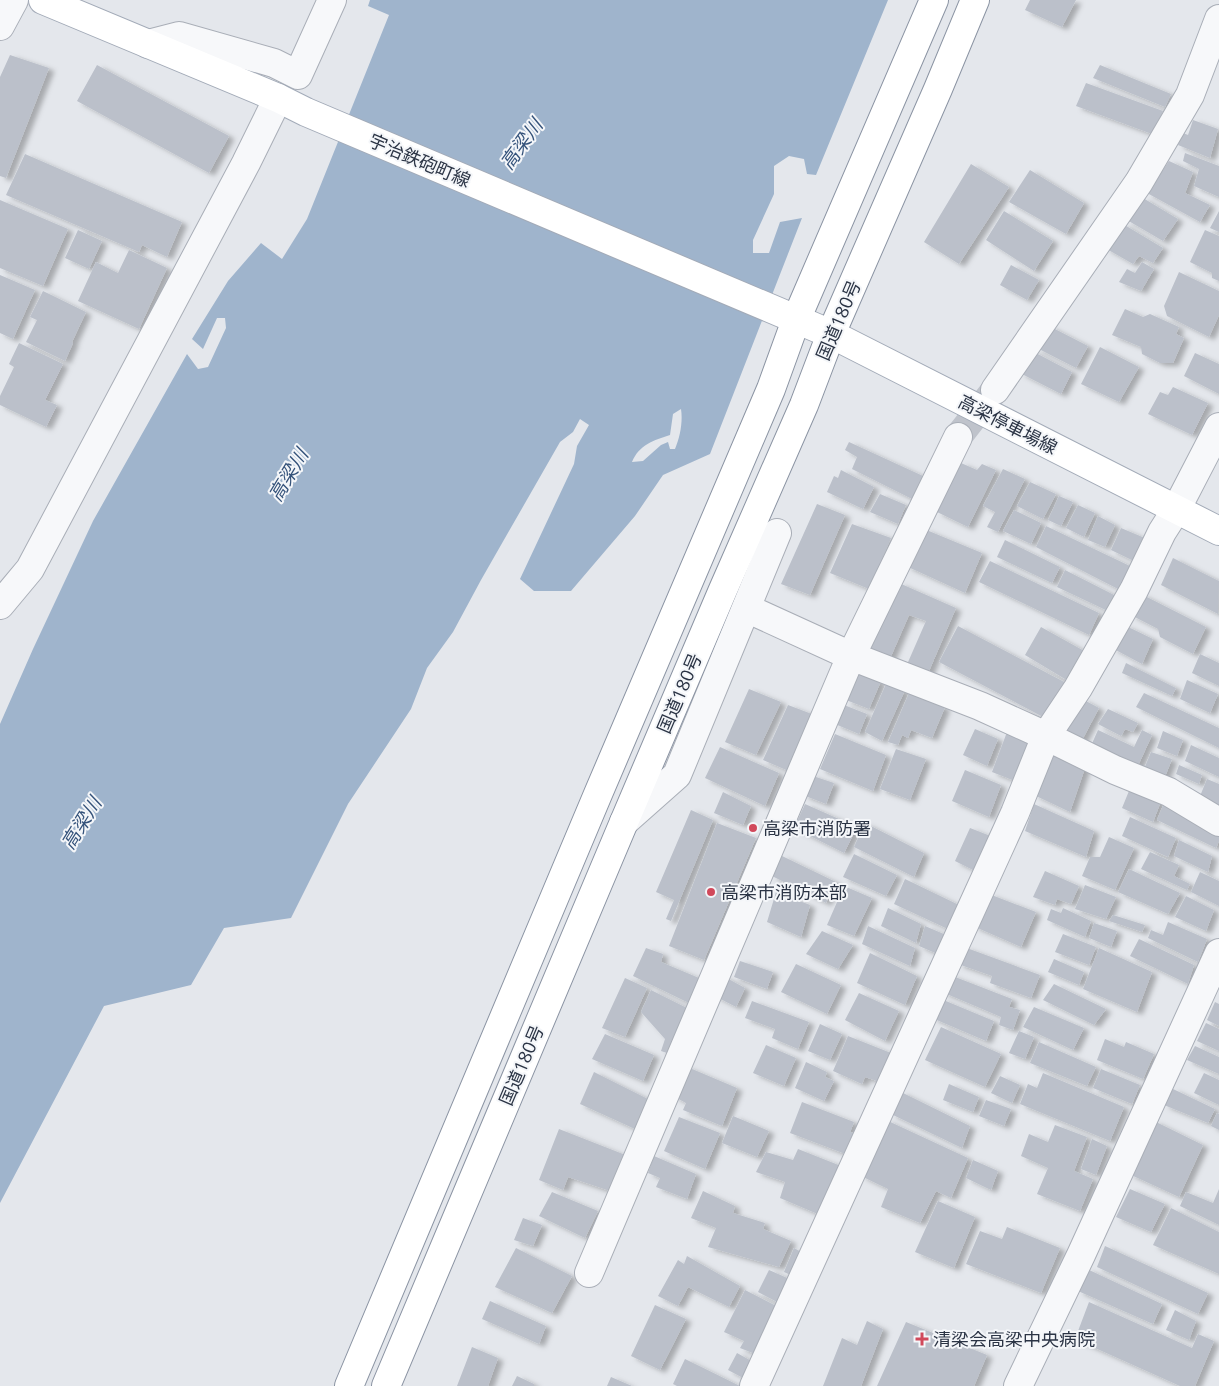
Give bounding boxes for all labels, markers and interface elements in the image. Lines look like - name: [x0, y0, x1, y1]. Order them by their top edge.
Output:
- water label: 高梁川: [494, 112, 549, 175]
- street label: 宇治鉄砲町線: [366, 128, 474, 192]
- street label: 国道180号: [810, 276, 866, 364]
- street label: 高梁停車場線: [954, 389, 1062, 459]
- water label: 高梁川: [262, 442, 315, 506]
- street label: 国道180号: [651, 649, 707, 737]
- water label: 高梁川: [55, 790, 108, 854]
- place label: 高梁市消防署: [763, 816, 871, 840]
- marker: 高梁市消防署: [747, 822, 759, 834]
- place label: 高梁市消防本部: [721, 880, 847, 904]
- marker: 高梁市消防本部: [705, 886, 717, 898]
- street label: 国道180号: [493, 1021, 549, 1109]
- place label: 清梁会高梁中央病院: [933, 1327, 1095, 1351]
- marker: 清梁会高梁中央病院: [915, 1332, 929, 1346]

